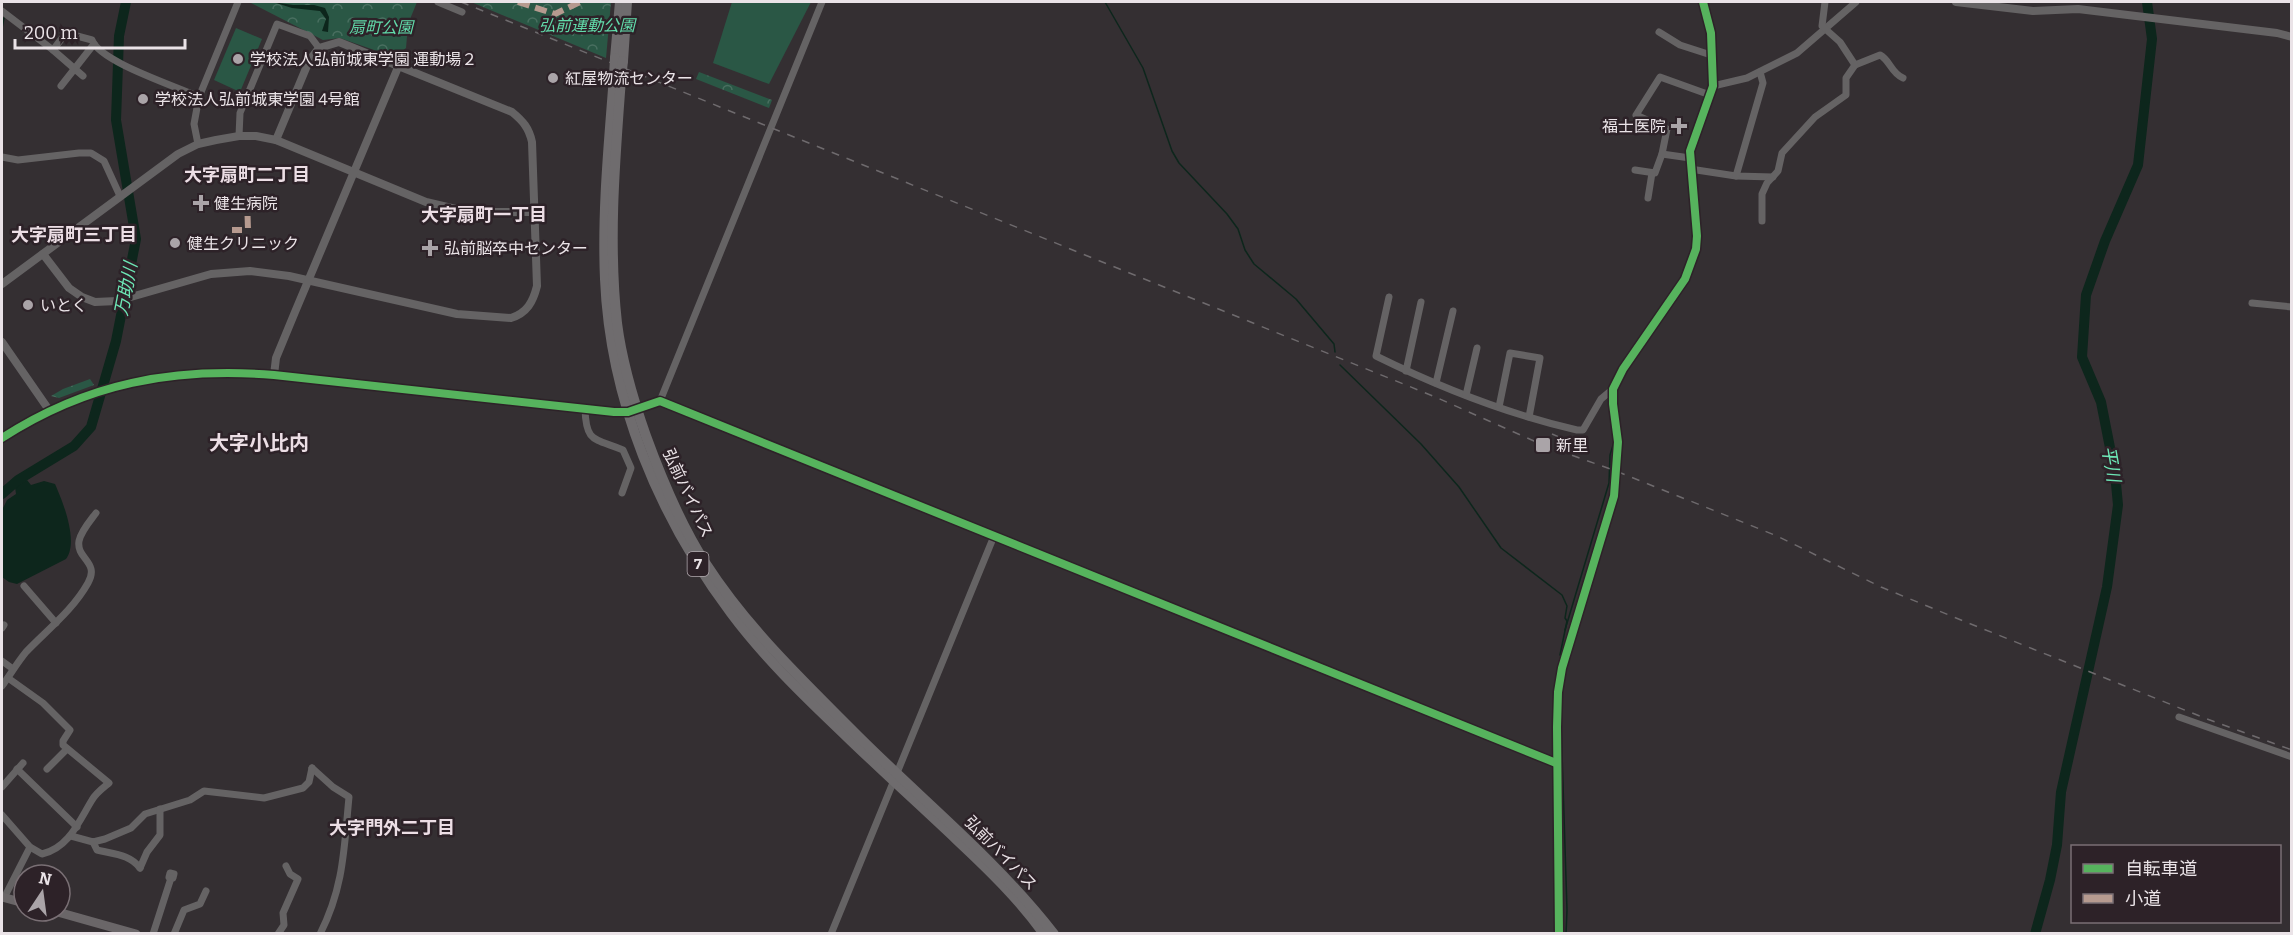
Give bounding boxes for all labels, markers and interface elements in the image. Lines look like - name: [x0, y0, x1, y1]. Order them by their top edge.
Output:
- scale bar: [15, 12, 184, 50]
- park label: 弘前運動公園: [539, 16, 637, 35]
- park label: 扇町公園: [349, 18, 415, 37]
- text: 200 m: [24, 22, 78, 44]
- place label: 学校法人弘前城東学園 運動場２: [250, 50, 477, 69]
- marker: 学校法人弘前城東学園 運動場２: [231, 52, 245, 66]
- place label: 紅屋物流センター: [565, 69, 693, 88]
- marker: 紅屋物流センター: [546, 71, 560, 85]
- place label: 学校法人弘前城東学園 4号館: [155, 90, 360, 109]
- marker: 学校法人弘前城東学園 4号館: [136, 92, 150, 106]
- place label: 福士医院: [1602, 117, 1666, 136]
- marker: 福士医院: [1670, 117, 1688, 135]
- district label: 大字扇町二丁目: [184, 164, 310, 186]
- marker: 健生病院: [192, 194, 210, 212]
- place label: 健生病院: [214, 194, 278, 213]
- district label: 大字扇町一丁目: [421, 204, 547, 226]
- district label: 大字扇町三丁目: [11, 224, 137, 246]
- place label: 健生クリニック: [187, 234, 299, 253]
- marker: 健生クリニック: [168, 236, 182, 250]
- marker: 弘前脳卒中センター: [421, 239, 439, 257]
- place label: 弘前脳卒中センター: [444, 239, 588, 258]
- water label: 万助川: [110, 258, 142, 318]
- place label: いとく: [40, 296, 88, 315]
- marker: いとく: [21, 298, 35, 312]
- district label: 大字小比内: [209, 431, 309, 455]
- marker: 新里: [1534, 436, 1552, 454]
- place label: 新里: [1556, 436, 1588, 455]
- water label: 平川: [2097, 444, 2125, 486]
- street label: 弘前バイパス: [659, 446, 717, 540]
- road number: 7: [688, 552, 708, 576]
- street label: 弘前バイパス: [961, 812, 1041, 894]
- district label: 大字門外二丁目: [329, 817, 455, 839]
- legend: [2071, 845, 2281, 923]
- text: 自転車道: [2125, 858, 2197, 880]
- north arrow: [12, 863, 72, 923]
- text: N: [37, 868, 53, 890]
- text: 小道: [2125, 888, 2161, 910]

